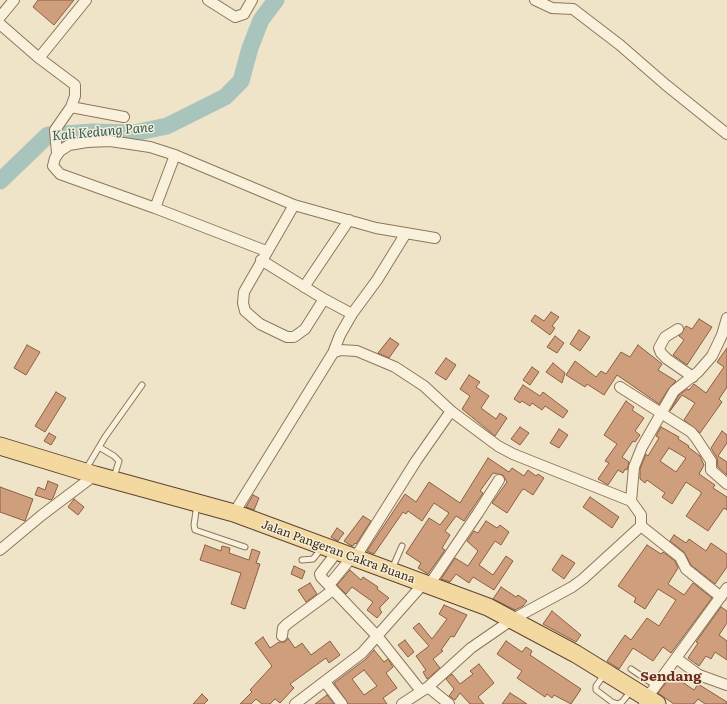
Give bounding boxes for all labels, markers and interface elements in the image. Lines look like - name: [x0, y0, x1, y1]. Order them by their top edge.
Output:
- water label: Kali Kedung Pane: [51, 120, 155, 144]
- street label: Jalan Pangeran Cakra Buana: [259, 517, 417, 587]
- district label: Sendang: [640, 669, 702, 685]

